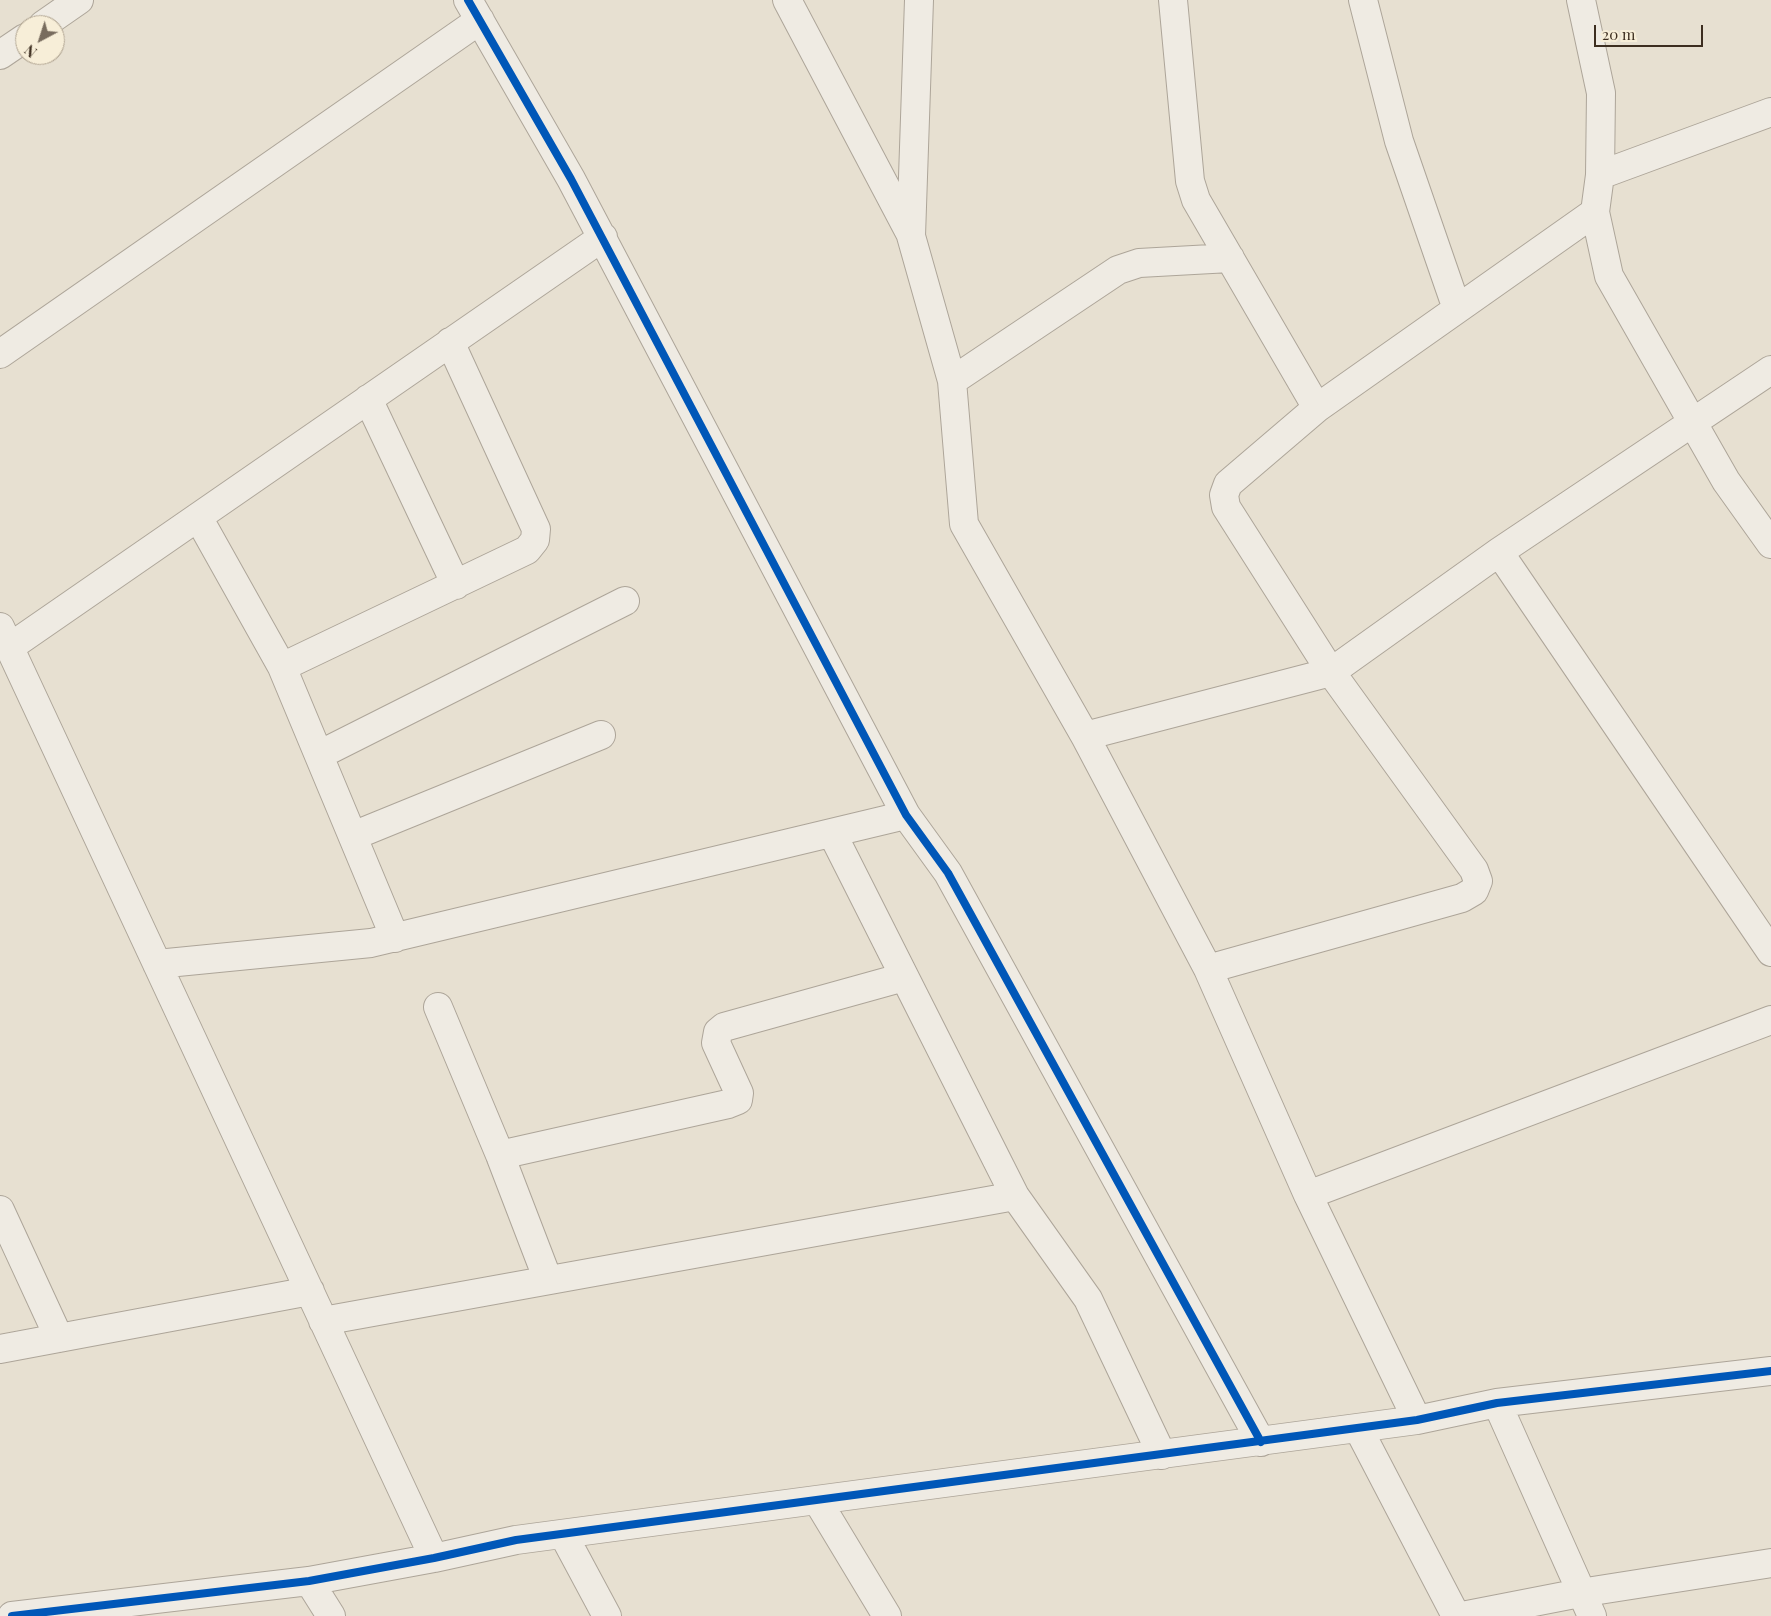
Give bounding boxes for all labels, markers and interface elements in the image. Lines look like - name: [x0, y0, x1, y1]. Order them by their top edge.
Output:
- north arrow: [15, 15, 65, 65]
- scale bar: [1596, 15, 1705, 47]
- text: 20 m: [1602, 24, 1635, 44]
- text: N: [21, 41, 41, 62]

